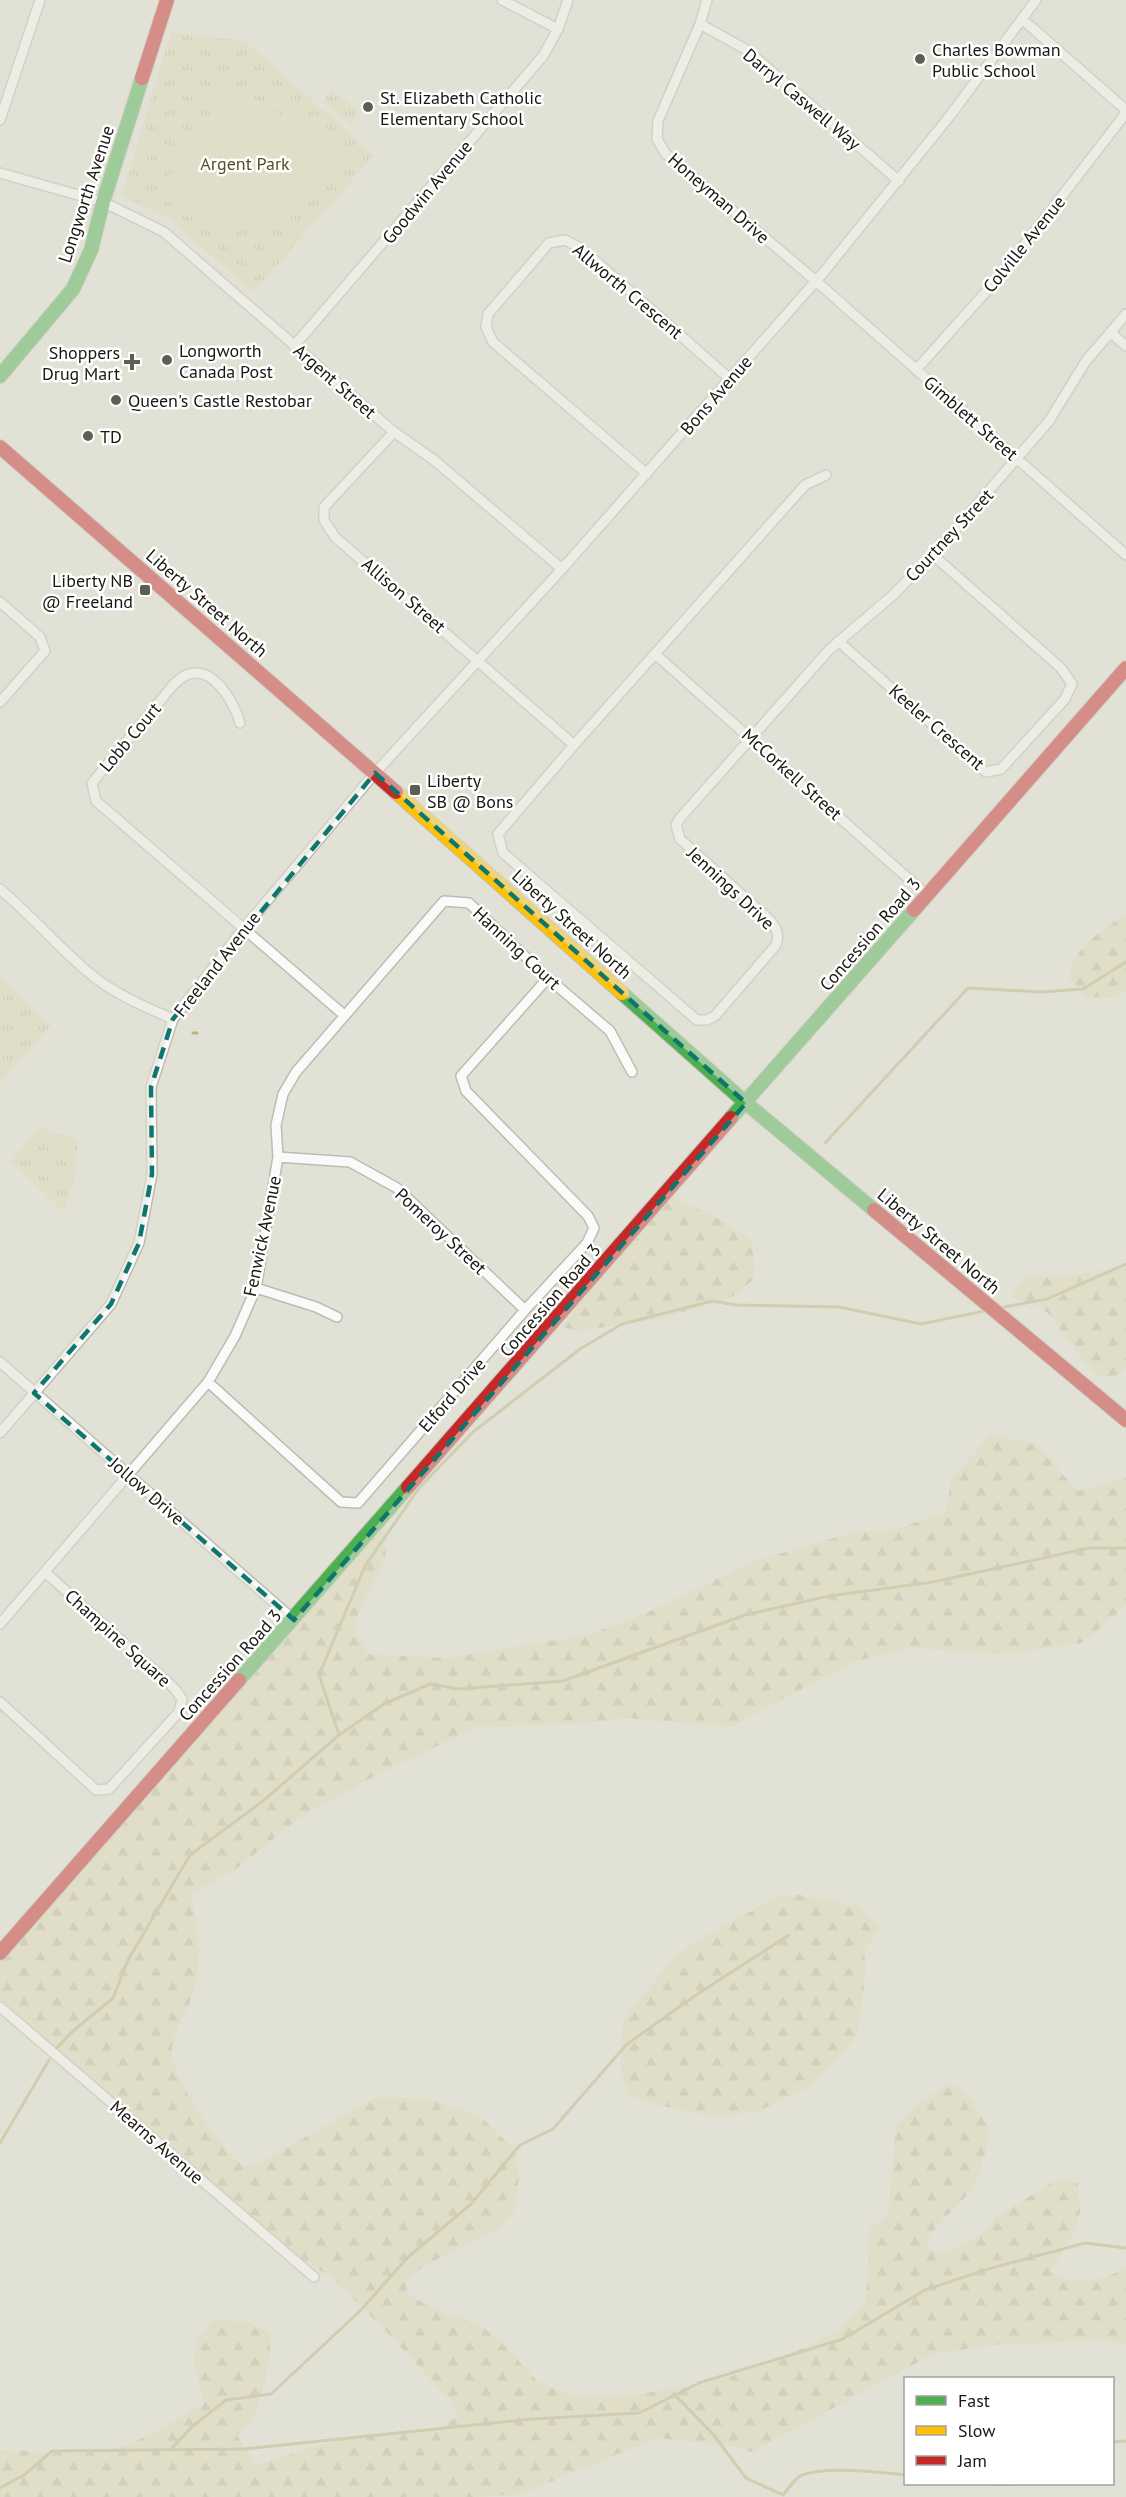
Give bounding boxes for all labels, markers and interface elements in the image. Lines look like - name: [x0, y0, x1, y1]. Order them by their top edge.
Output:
- place label: Charles Bowman Public School: [932, 38, 1061, 82]
- street label: Darryl Caswell Way: [738, 43, 866, 155]
- marker: Charles Bowman Public School: [913, 52, 927, 66]
- place label: St. Elizabeth Catholic Elementary School: [380, 86, 542, 130]
- marker: St. Elizabeth Catholic Elementary School: [361, 100, 375, 114]
- street label: Longworth Avenue: [53, 122, 119, 266]
- street label: Goodwin Avenue: [377, 135, 477, 249]
- street label: Honeyman Drive: [663, 148, 775, 248]
- park label: Argent Park: [200, 152, 290, 175]
- street label: Colville Avenue: [978, 191, 1070, 297]
- street label: Allworth Crescent: [568, 238, 688, 344]
- place label: Longworth Canada Post: [179, 339, 273, 383]
- street label: Argent Street: [289, 339, 381, 423]
- place label: Shoppers Drug Mart: [42, 341, 120, 385]
- street label: Bons Avenue: [675, 350, 757, 440]
- marker: Longworth Canada Post: [160, 353, 174, 367]
- marker: Shoppers Drug Mart: [125, 355, 139, 369]
- street label: Gimblett Street: [919, 371, 1023, 465]
- place label: Queen's Castle Restobar: [128, 389, 312, 412]
- marker: Queen's Castle Restobar: [109, 393, 123, 407]
- place label: TD: [100, 425, 122, 448]
- marker: TD: [81, 429, 95, 443]
- street label: Courtney Street: [900, 484, 998, 586]
- street label: Liberty Street North: [142, 544, 272, 662]
- street label: Allison Street: [357, 552, 451, 638]
- place label: Liberty NB @ Freeland: [42, 569, 133, 613]
- marker: Liberty NB @ Freeland: [138, 583, 152, 597]
- street label: Keeler Crescent: [884, 679, 990, 775]
- street label: Lobb Court: [94, 697, 166, 777]
- street label: McCorkell Street: [737, 723, 847, 825]
- place label: Liberty SB @ Bons: [427, 769, 513, 813]
- marker: Liberty SB @ Bons: [408, 783, 422, 797]
- street label: Jennings Drive: [682, 841, 779, 934]
- street label: Liberty Street North: [507, 864, 637, 984]
- street label: Concession Road 3: [814, 872, 926, 996]
- street label: Hanning Court: [468, 902, 566, 994]
- street label: Freeland Avenue: [169, 907, 265, 1021]
- street label: Fenwick Avenue: [238, 1173, 286, 1299]
- street label: Pomeroy Street: [390, 1183, 492, 1279]
- street label: Liberty Street North: [873, 1183, 1005, 1299]
- street label: Concession Road 3: [494, 1238, 606, 1362]
- street label: Elford Drive: [413, 1353, 491, 1437]
- street label: Jollow Drive: [104, 1451, 190, 1530]
- street label: Champine Square: [60, 1584, 176, 1692]
- street label: Concession Road 3: [174, 1604, 286, 1726]
- street label: Mearns Avenue: [106, 2095, 208, 2189]
- legend: [904, 2377, 1114, 2485]
- text: Fast: [958, 2389, 990, 2412]
- text: Slow: [958, 2419, 996, 2442]
- text: Jam: [957, 2449, 987, 2472]

